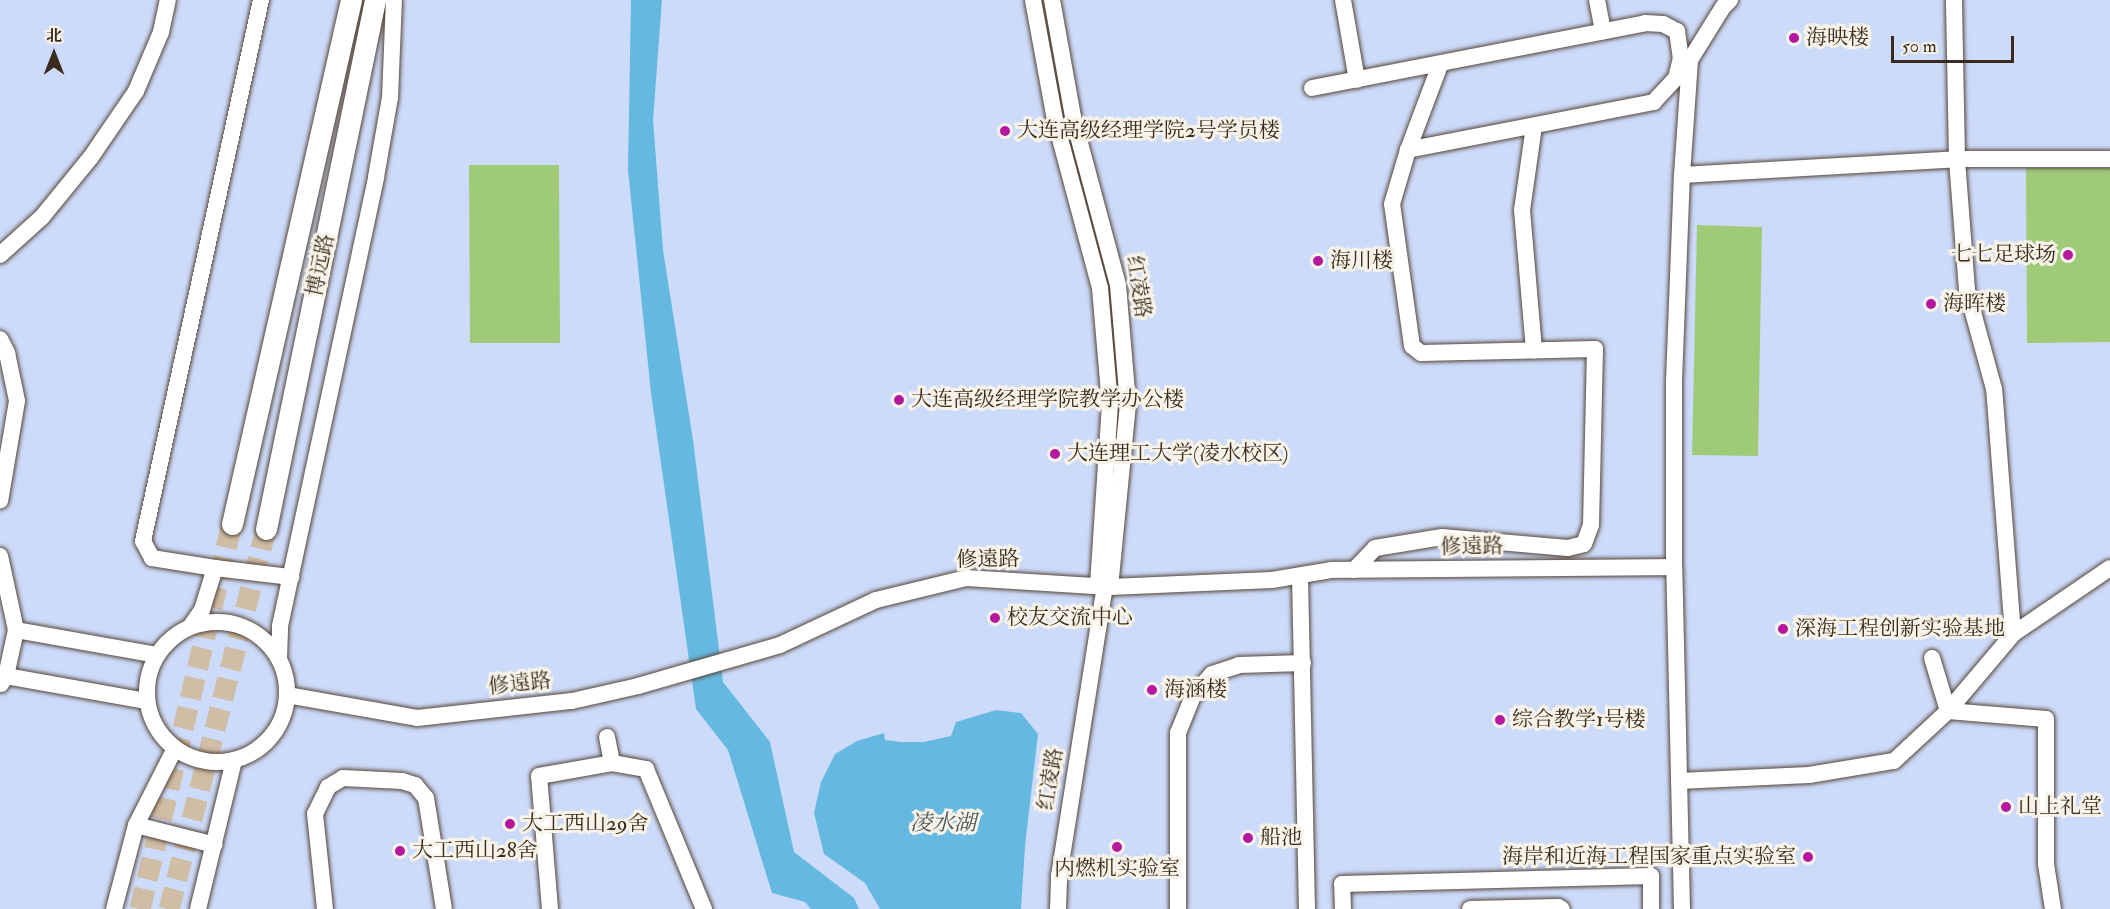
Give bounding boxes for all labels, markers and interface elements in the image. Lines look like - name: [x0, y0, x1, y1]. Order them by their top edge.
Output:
- north arrow: [24, 24, 84, 84]
- scale bar: [1894, 24, 2017, 62]
- place label: 海映楼: [1806, 25, 1869, 51]
- text: 北: [46, 26, 62, 46]
- marker: 海映楼: [1787, 31, 1801, 45]
- text: 50 m: [1902, 35, 1937, 58]
- place label: 大连高级经理学院2号学员楼: [1017, 118, 1280, 144]
- marker: 大连高级经理学院2号学员楼: [998, 124, 1012, 138]
- street label: 博远路: [302, 232, 340, 298]
- place label: 七七足球场: [1951, 242, 2056, 268]
- place label: 海川楼: [1330, 248, 1393, 274]
- marker: 七七足球场: [2061, 248, 2075, 262]
- street label: 红凌路: [1121, 254, 1155, 320]
- marker: 海川楼: [1311, 254, 1325, 268]
- place label: 海晖楼: [1943, 291, 2006, 317]
- marker: 海晖楼: [1924, 297, 1938, 311]
- place label: 大连高级经理学院教学办公楼: [911, 387, 1184, 413]
- marker: 大连高级经理学院教学办公楼: [892, 393, 906, 407]
- place label: 大连理工大学(凌水校区): [1067, 441, 1288, 467]
- marker: 大连理工大学(凌水校区): [1048, 447, 1062, 461]
- street label: 修遠路: [1440, 534, 1504, 560]
- street label: 修遠路: [956, 547, 1020, 573]
- place label: 校友交流中心: [1007, 605, 1133, 631]
- marker: 校友交流中心: [988, 611, 1002, 625]
- place label: 深海工程创新实验基地: [1795, 616, 2005, 642]
- marker: 深海工程创新实验基地: [1776, 622, 1790, 636]
- street label: 修遠路: [487, 668, 553, 700]
- place label: 海涵楼: [1164, 677, 1227, 703]
- marker: 海涵楼: [1145, 683, 1159, 697]
- place label: 综合教学1号楼: [1512, 707, 1645, 733]
- marker: 综合教学1号楼: [1493, 713, 1507, 727]
- street label: 红凌路: [1034, 746, 1068, 812]
- place label: 山上礼堂: [2018, 794, 2102, 820]
- marker: 山上礼堂: [1999, 800, 2013, 814]
- place label: 大工西山29舍: [522, 811, 648, 837]
- water label: 凌水湖: [910, 811, 976, 837]
- marker: 大工西山29舍: [503, 817, 517, 831]
- place label: 船池: [1260, 825, 1302, 851]
- marker: 船池: [1241, 831, 1255, 845]
- place label: 大工西山28舍: [412, 838, 537, 864]
- marker: 内燃机实验室: [1110, 840, 1124, 854]
- marker: 大工西山28舍: [393, 844, 407, 858]
- place label: 海岸和近海工程国家重点实验室: [1502, 844, 1796, 870]
- marker: 海岸和近海工程国家重点实验室: [1801, 850, 1815, 864]
- place label: 内燃机实验室: [1054, 856, 1180, 882]

